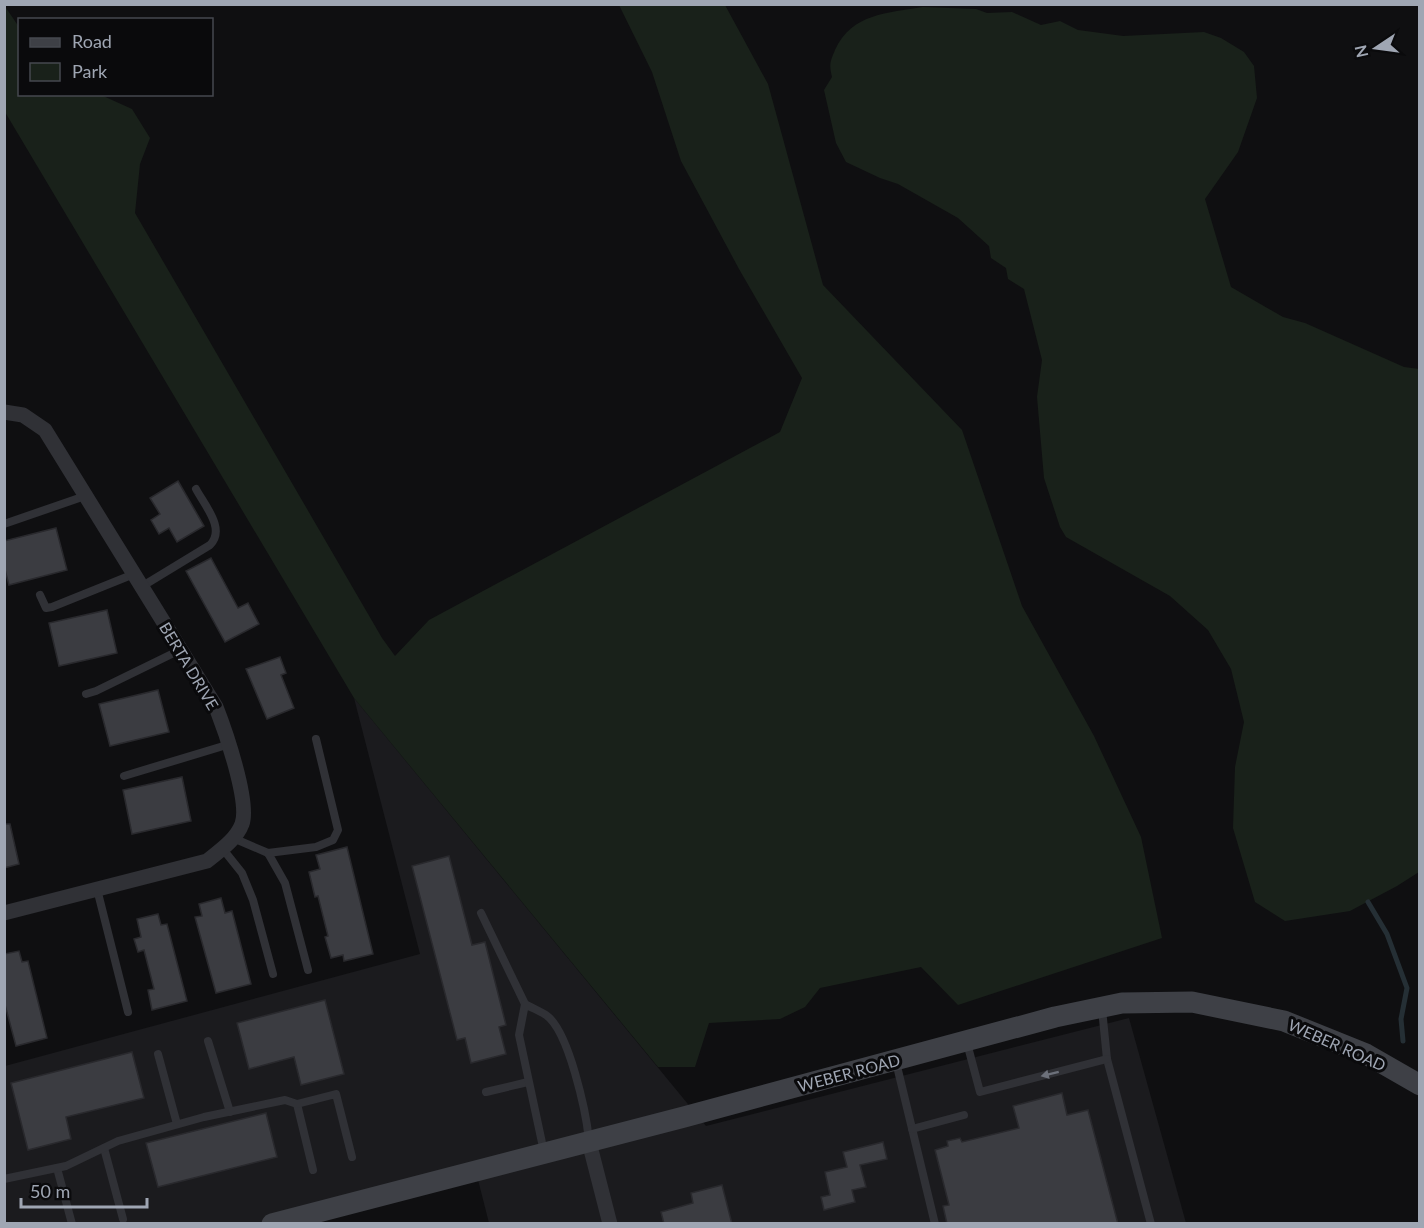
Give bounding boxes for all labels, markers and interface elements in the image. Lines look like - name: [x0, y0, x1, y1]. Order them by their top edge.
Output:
- legend: [18, 18, 213, 96]
- north arrow: [1346, 18, 1406, 78]
- text: Road: [72, 30, 112, 52]
- text: N: [1350, 43, 1372, 60]
- text: Park: [72, 60, 108, 82]
- street label: BERTA DRIVE: [156, 619, 223, 713]
- street label: WEBER ROAD: [1285, 1015, 1389, 1075]
- street label: WEBER ROAD: [796, 1050, 902, 1095]
- one-way arrow: [1041, 1069, 1060, 1079]
- scale bar: [21, 1171, 147, 1209]
- text: 50 m: [30, 1180, 70, 1202]

